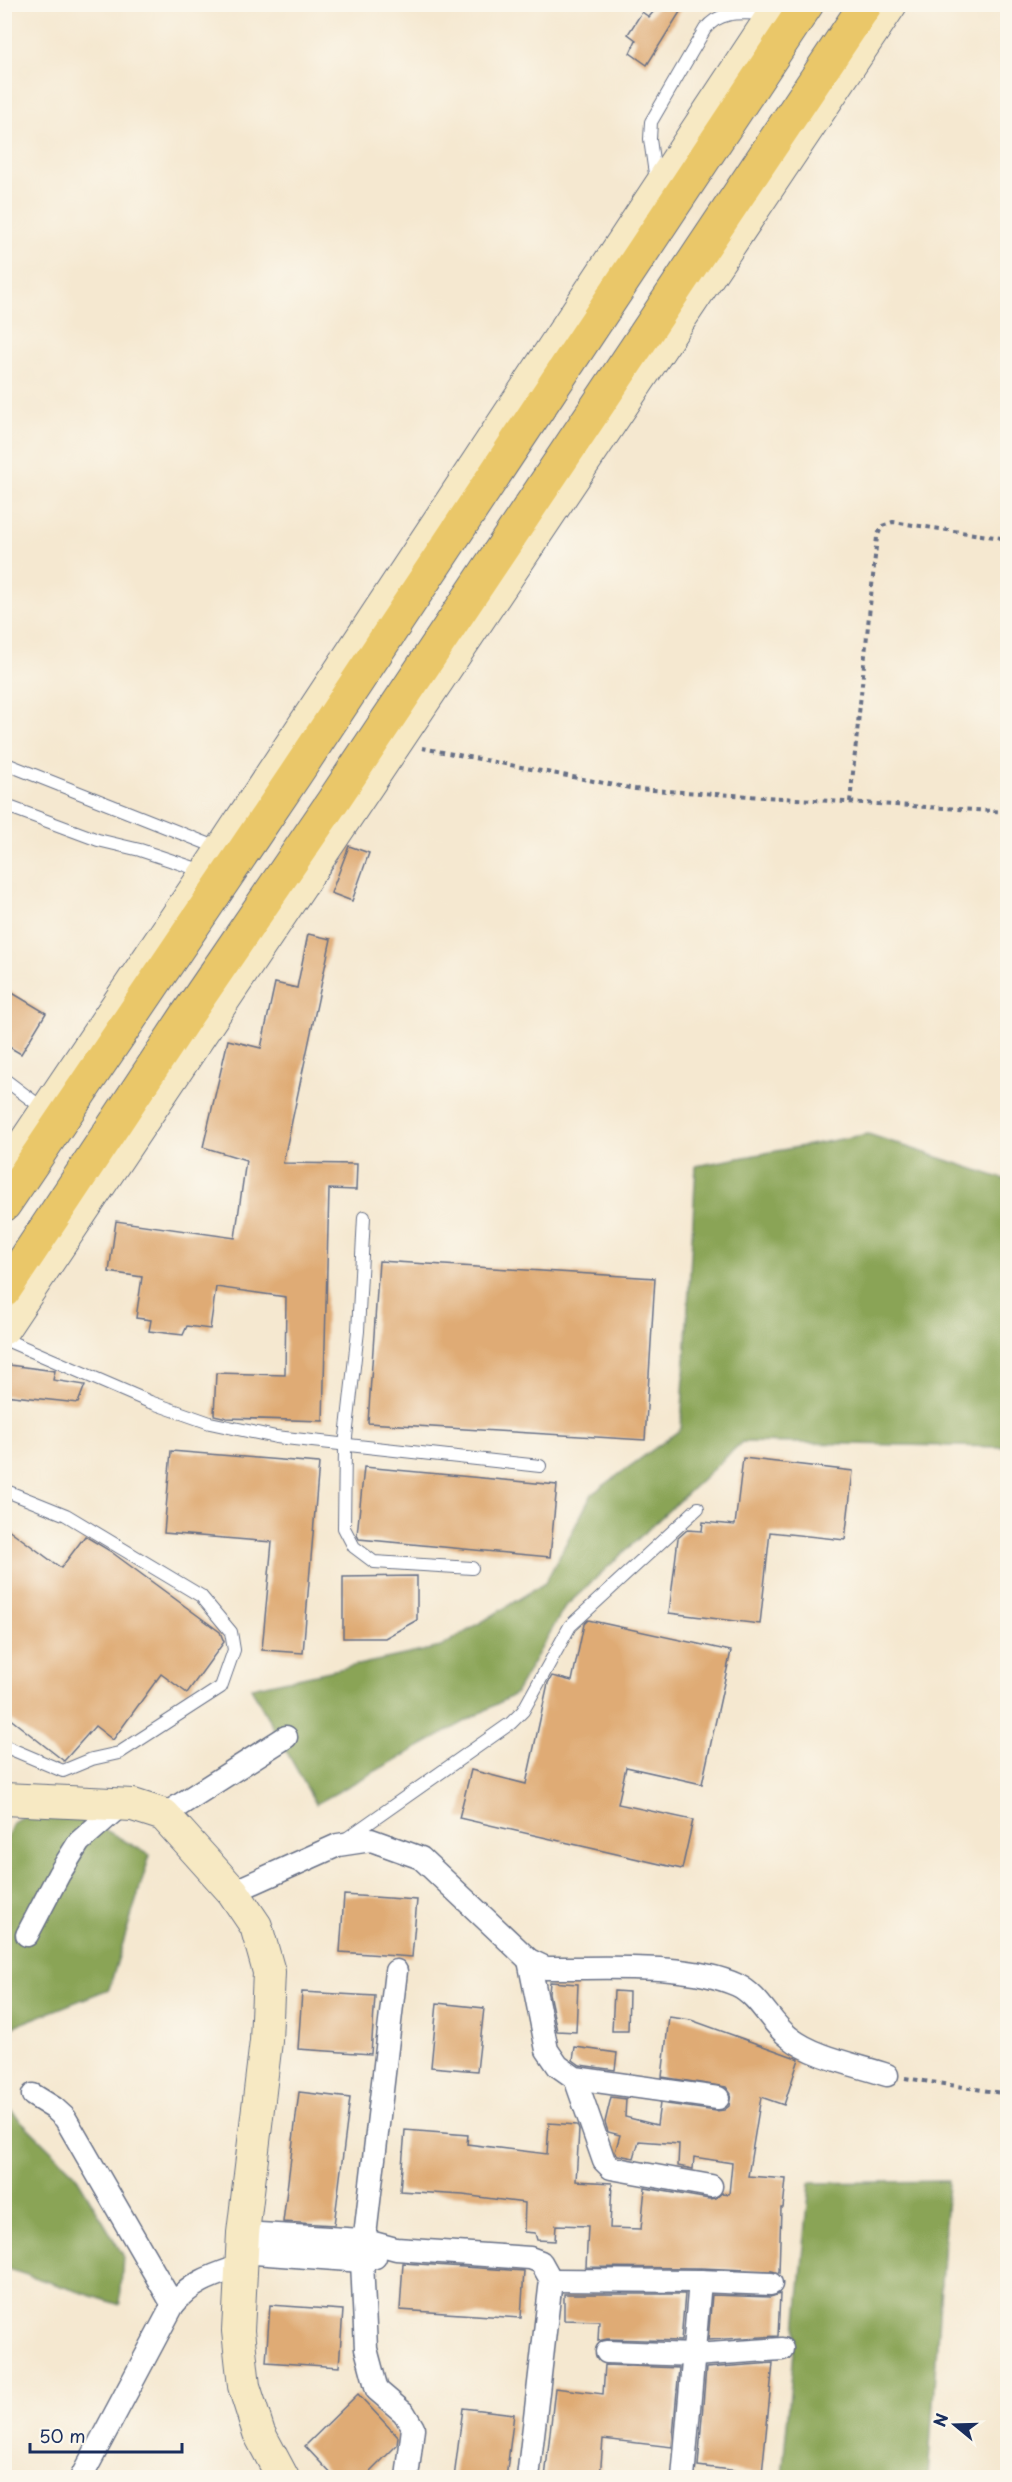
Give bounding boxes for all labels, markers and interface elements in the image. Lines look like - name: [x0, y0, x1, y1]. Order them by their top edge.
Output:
- north arrow: [925, 2395, 985, 2455]
- text: N: [926, 2410, 953, 2430]
- scale bar: [30, 2416, 182, 2454]
- text: 50 m: [39, 2422, 86, 2449]

